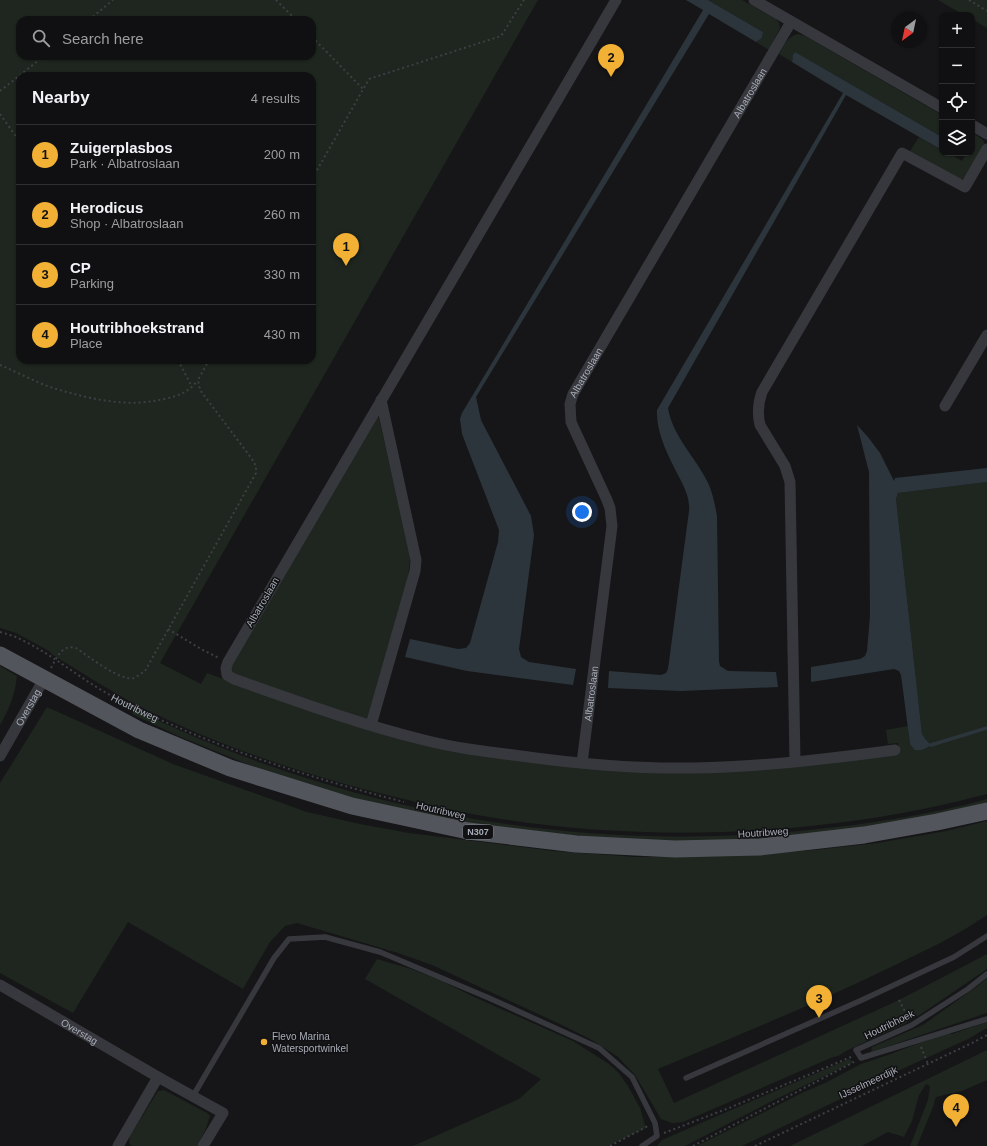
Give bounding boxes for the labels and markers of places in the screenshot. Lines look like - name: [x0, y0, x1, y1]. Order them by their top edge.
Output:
- pin: 2: [598, 44, 624, 77]
- pin: 1: [333, 233, 359, 266]
- pin: 3: [806, 985, 832, 1018]
- place label: Flevo Marina Watersportwinkel: [272, 1031, 348, 1054]
- marker: Flevo Marina Watersportwinkel: [259, 1037, 269, 1047]
- pin: 4: [943, 1094, 969, 1127]

